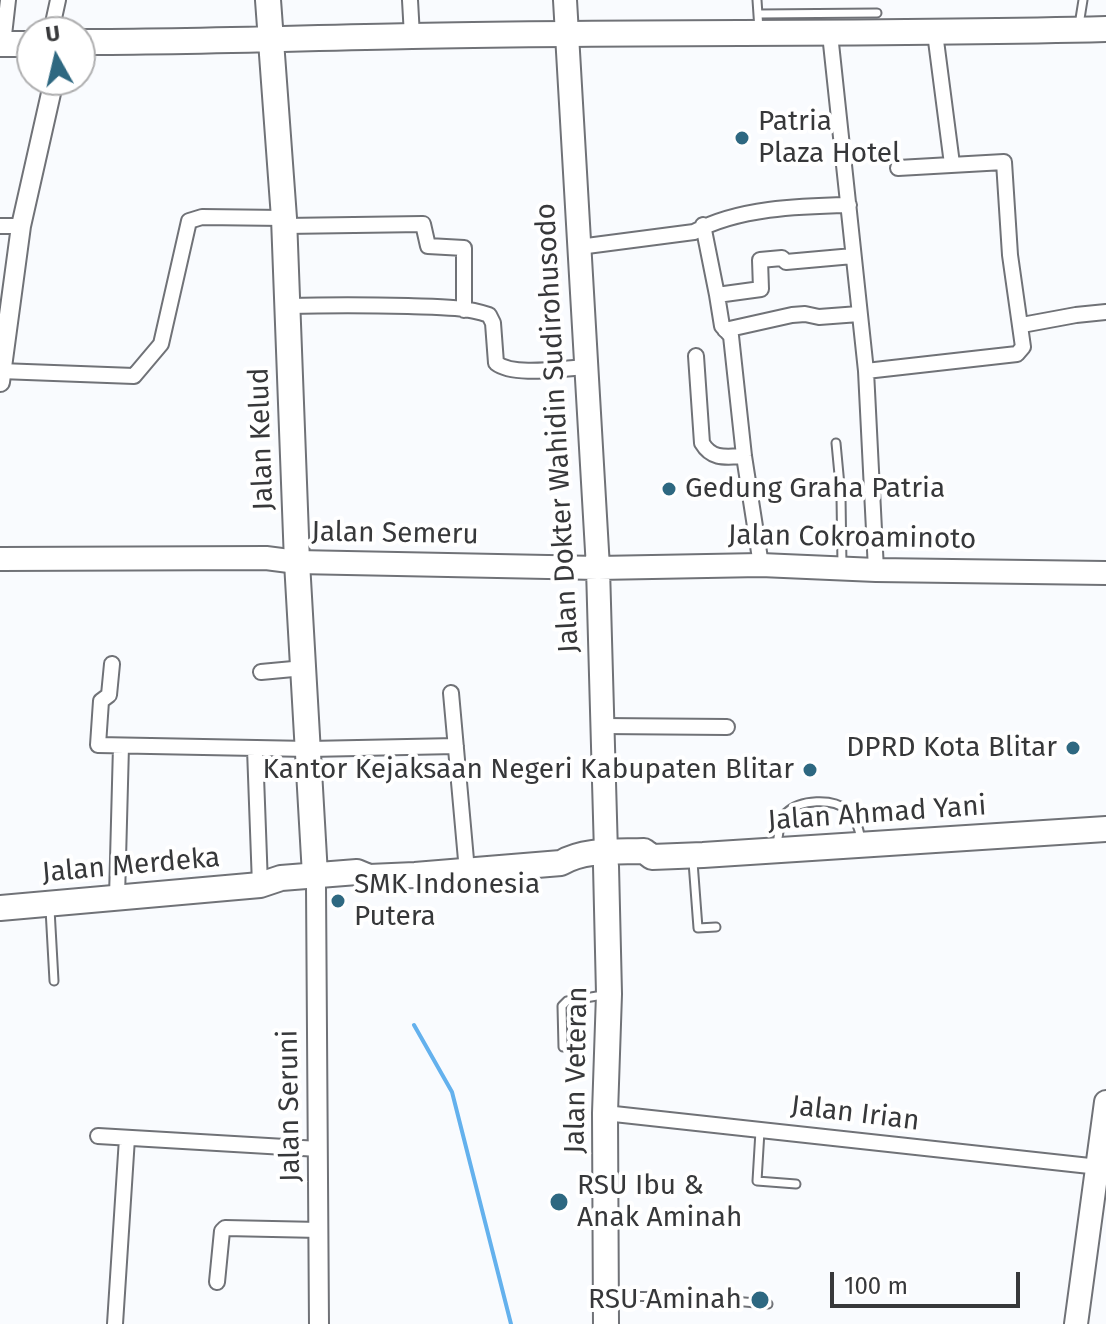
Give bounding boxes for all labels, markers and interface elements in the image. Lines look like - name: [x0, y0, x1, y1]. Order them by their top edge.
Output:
- north arrow: [16, 16, 96, 96]
- text: U: [44, 19, 62, 48]
- place label: Patria Plaza Hotel: [758, 105, 900, 171]
- marker: Patria Plaza Hotel: [733, 129, 751, 147]
- street label: Jalan Dokter Wahidin Sudirohusodo: [529, 202, 587, 654]
- street label: Jalan Kelud: [243, 367, 281, 511]
- place label: Gedung Graha Patria: [685, 472, 945, 506]
- marker: Gedung Graha Patria: [660, 480, 678, 498]
- street label: Jalan Semeru: [311, 516, 479, 552]
- street label: Jalan Cokroaminoto: [728, 519, 976, 557]
- place label: DPRD Kota Blitar: [846, 731, 1057, 765]
- marker: DPRD Kota Blitar: [1064, 739, 1082, 757]
- place label: Kantor Kejaksaan Negeri Kabupaten Blitar: [262, 753, 794, 787]
- marker: Kantor Kejaksaan Negeri Kabupaten Blitar: [801, 761, 819, 779]
- street label: Jalan Ahmad Yani: [767, 790, 987, 838]
- street label: Jalan Merdeka: [40, 841, 222, 891]
- place label: SMK Indonesia Putera: [354, 868, 540, 934]
- marker: SMK Indonesia Putera: [329, 892, 347, 910]
- street label: Jalan Veteran: [559, 986, 595, 1154]
- street label: Jalan Seruni: [272, 1029, 308, 1183]
- street label: Jalan Irian: [789, 1089, 921, 1139]
- place label: RSU Ibu & Anak Aminah: [577, 1169, 742, 1235]
- marker: RSU Ibu & Anak Aminah: [548, 1191, 570, 1213]
- scale bar: [834, 1256, 1024, 1306]
- text: 100 m: [844, 1272, 908, 1300]
- place label: RSU Aminah: [588, 1283, 742, 1317]
- marker: RSU Aminah: [749, 1289, 771, 1311]

